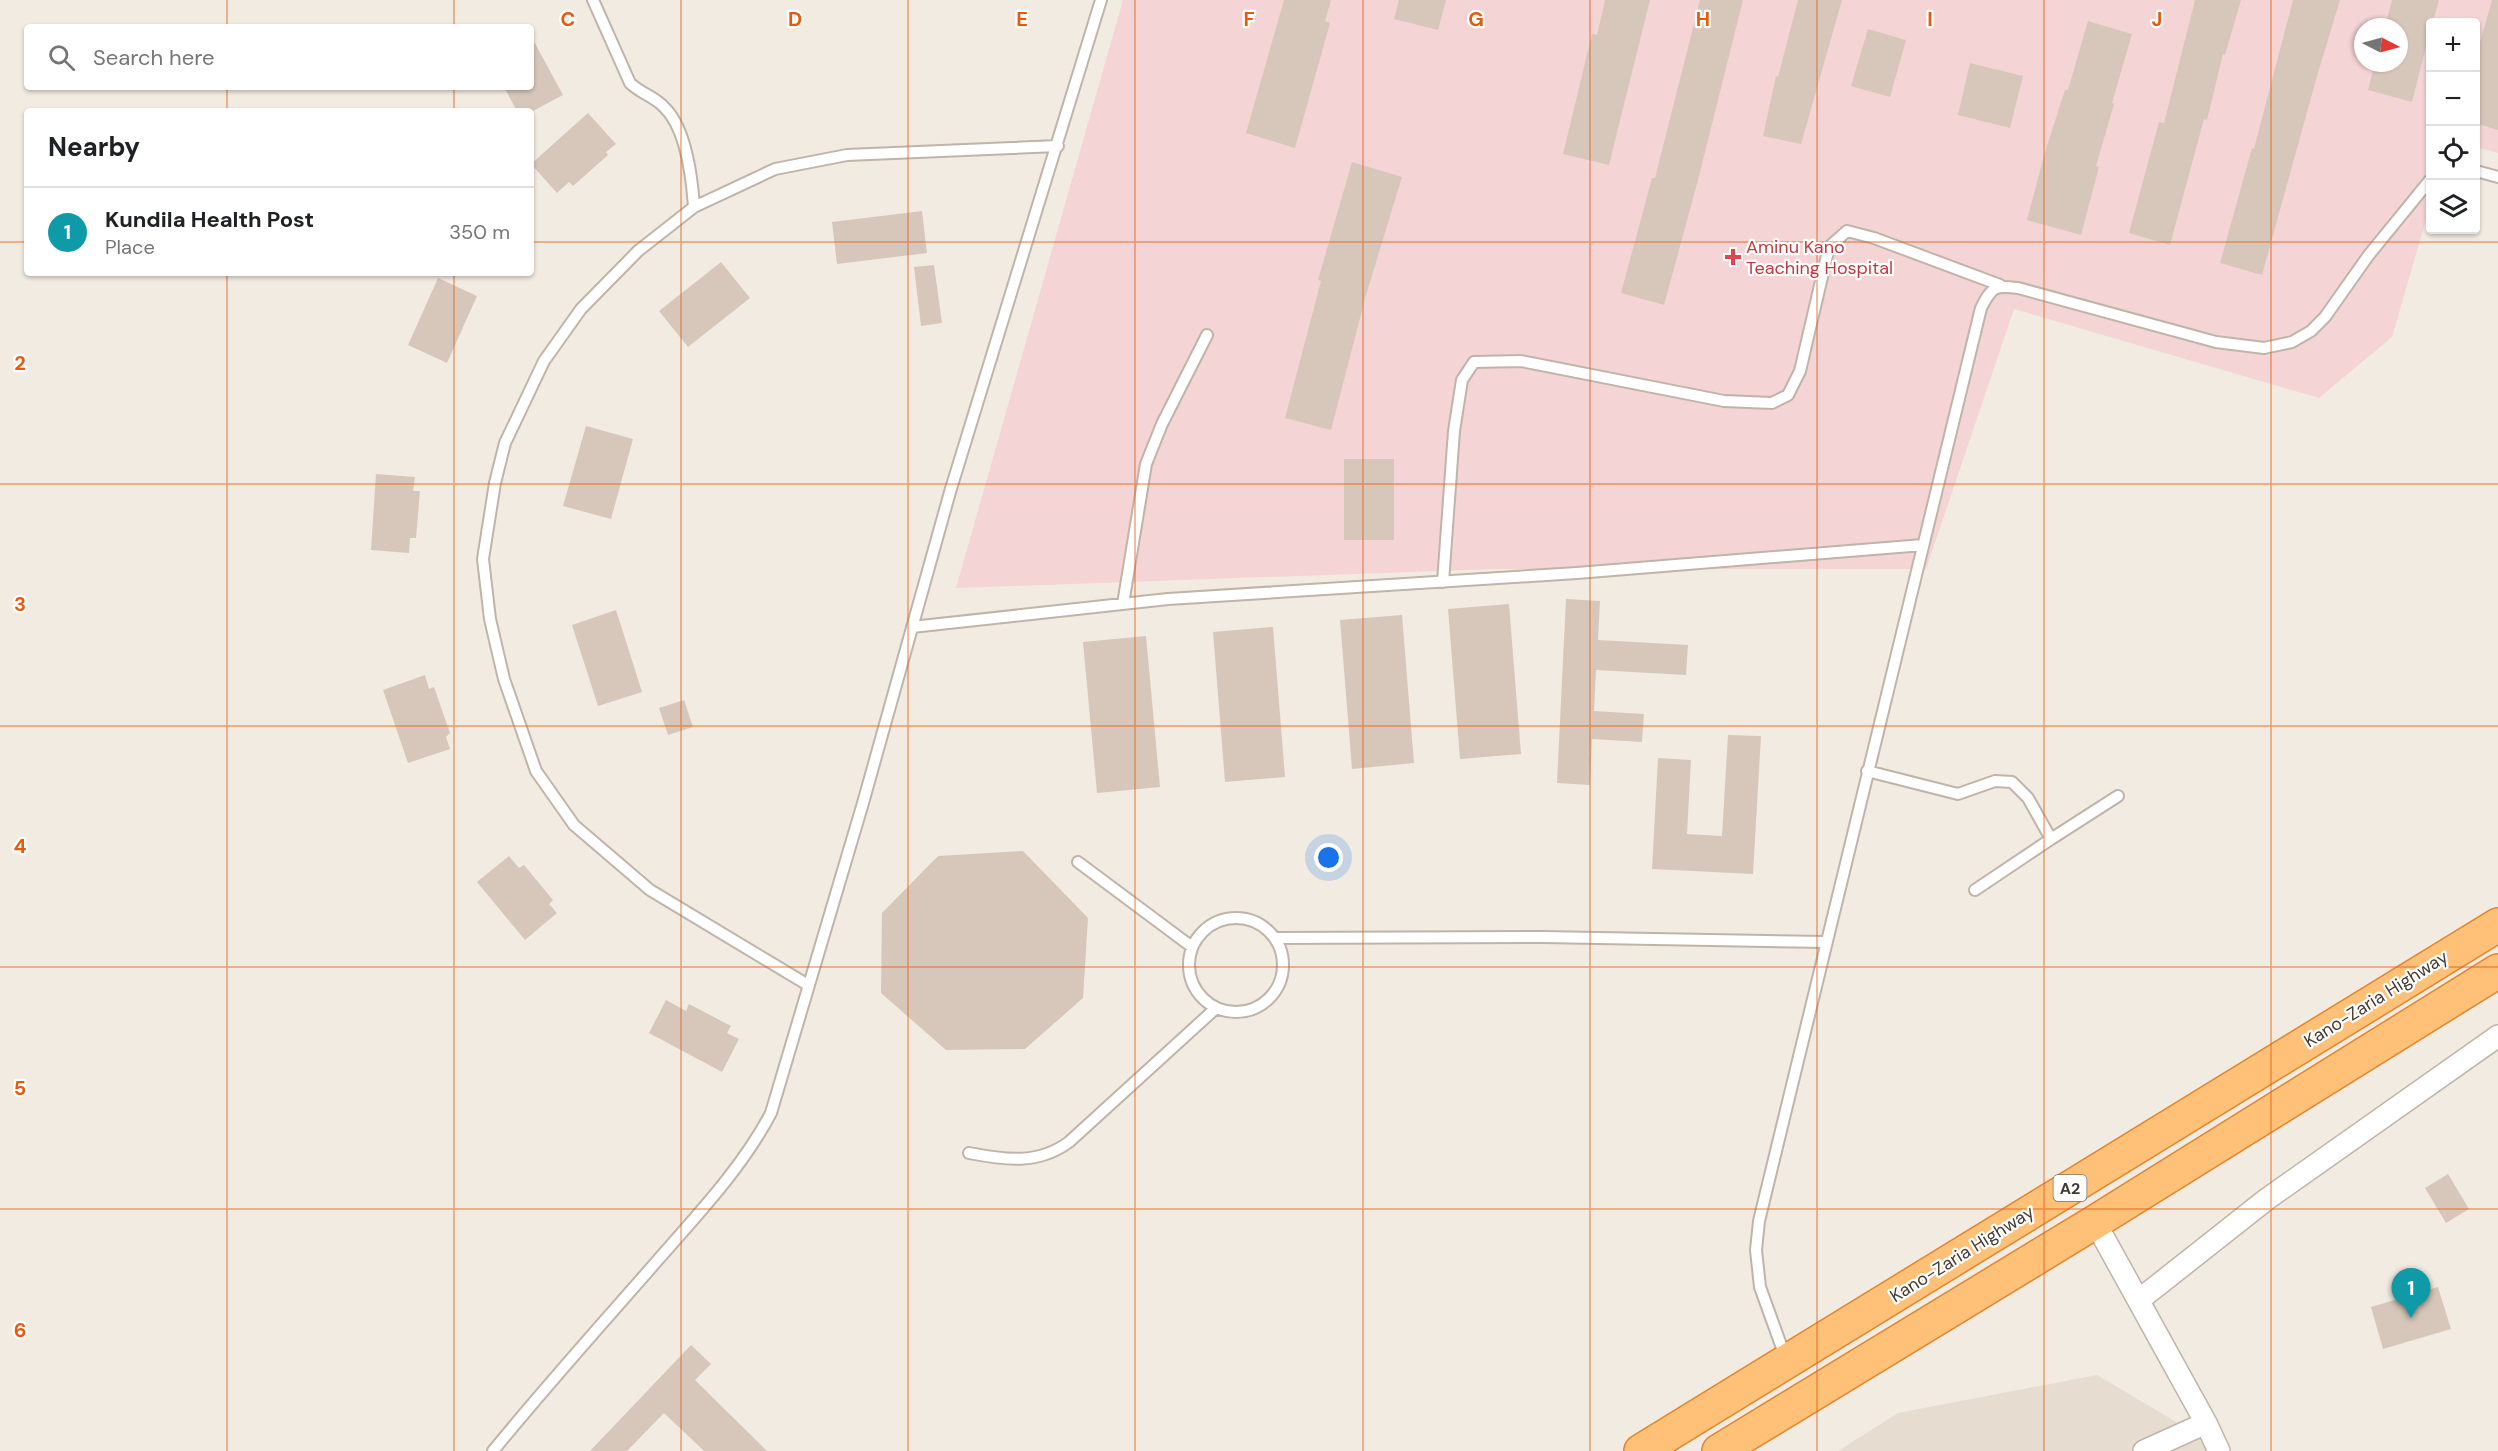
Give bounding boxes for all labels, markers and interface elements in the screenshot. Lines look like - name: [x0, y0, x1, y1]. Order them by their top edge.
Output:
- text: C: [561, 6, 575, 32]
- text: D: [788, 6, 802, 32]
- text: E: [1016, 6, 1028, 32]
- text: F: [1243, 6, 1255, 32]
- text: G: [1468, 6, 1484, 32]
- text: H: [1696, 6, 1710, 32]
- text: I: [1927, 6, 1933, 32]
- text: J: [2152, 6, 2162, 32]
- north arrow: [2354, 18, 2408, 72]
- map controls: [2426, 18, 2480, 234]
- button: +: [2426, 18, 2480, 72]
- search box: [24, 24, 534, 90]
- icon: search: [45, 41, 78, 74]
- text: Search here: [93, 43, 214, 72]
- button: −: [2426, 72, 2480, 126]
- button: locate: [2426, 126, 2480, 180]
- text: Nearby: [48, 130, 140, 164]
- button: layers: [2426, 180, 2480, 234]
- text: Kundila Health Post: [105, 205, 314, 234]
- text: 1: [64, 219, 71, 245]
- text: 350 m: [449, 219, 510, 245]
- text: Place: [105, 234, 155, 260]
- place label: Aminu Kano Teaching Hospital: [1746, 235, 1893, 280]
- marker: Aminu Kano Teaching Hospital: [1724, 248, 1742, 266]
- text: 2: [14, 350, 26, 376]
- text: 3: [14, 591, 26, 617]
- text: 4: [14, 833, 27, 859]
- your location: [1314, 843, 1343, 872]
- street label: Kano-Zaria Highway: [2299, 945, 2453, 1053]
- text: 5: [14, 1075, 26, 1101]
- road number: A2: [2054, 1175, 2086, 1201]
- street label: Kano-Zaria Highway: [1885, 1200, 2039, 1308]
- pin: 1: [2392, 1268, 2430, 1318]
- text: 6: [14, 1317, 26, 1343]

